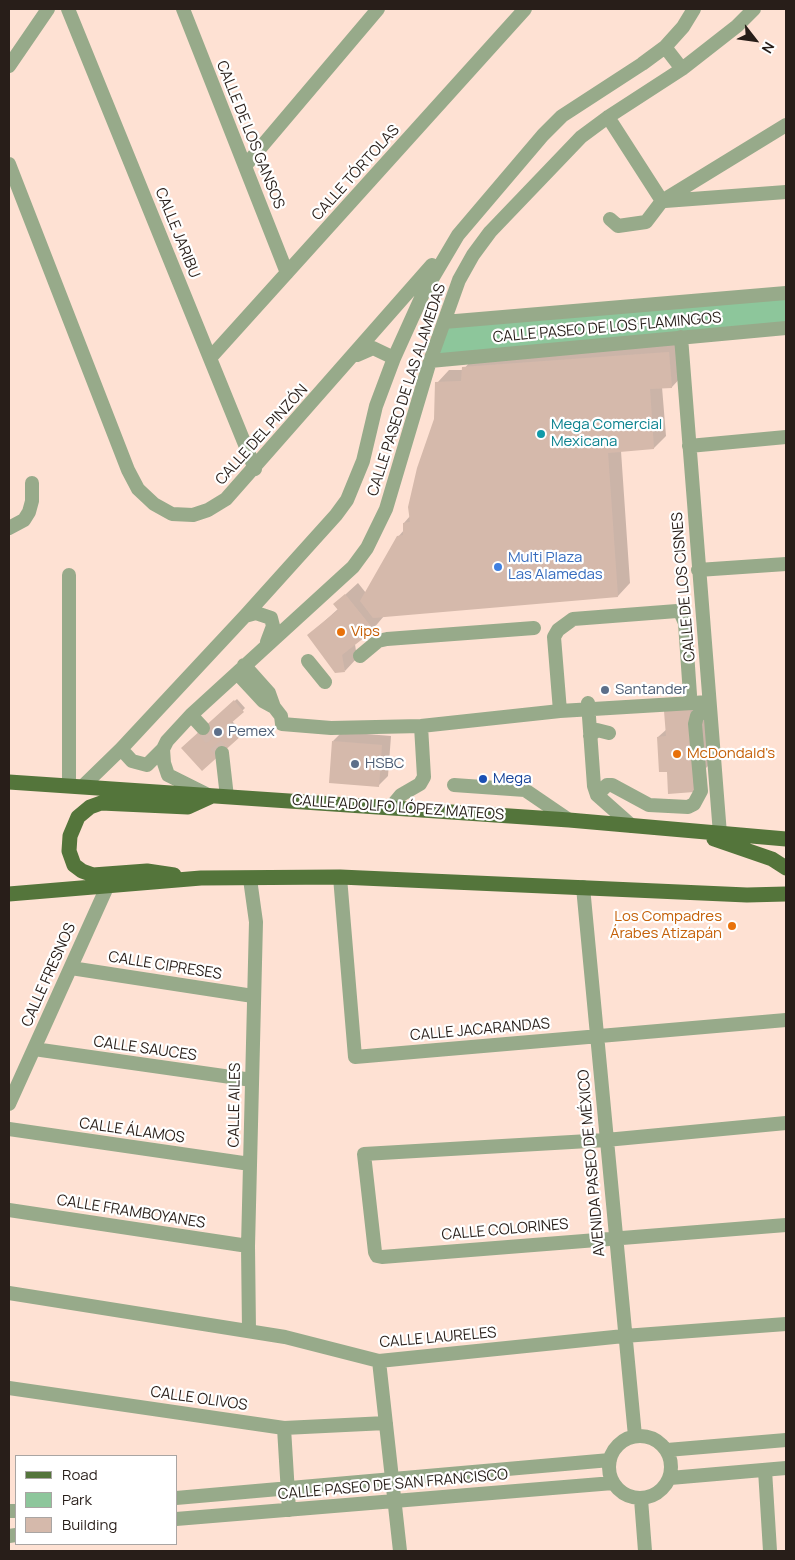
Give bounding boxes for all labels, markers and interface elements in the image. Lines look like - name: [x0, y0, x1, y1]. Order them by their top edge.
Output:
- north arrow: [730, 15, 780, 65]
- text: N: [758, 39, 779, 57]
- street label: CALLE DE LOS GANSOS: [212, 58, 288, 212]
- street label: CALLE TÓRTOLAS: [309, 122, 403, 224]
- street label: CALLE JARIBU: [151, 185, 203, 281]
- street label: CALLE PASEO DE LAS ALAMEDAS: [364, 282, 450, 498]
- street label: CALLE PASEO DE LOS FLAMINGOS: [492, 309, 722, 347]
- street label: CALLE DEL PINZÓN: [212, 381, 312, 489]
- place label: Mega Comercial Mexicana: [551, 416, 662, 451]
- marker: Mega Comercial Mexicana: [535, 428, 547, 440]
- street label: CALLE DE LOS CISNES: [668, 511, 700, 663]
- place label: Multi Plaza Las Alamedas: [508, 549, 603, 584]
- marker: Multi Plaza Las Alamedas: [492, 561, 504, 573]
- place label: Vips: [351, 623, 380, 641]
- marker: Vips: [335, 626, 347, 638]
- place label: Santander: [615, 681, 688, 699]
- marker: Santander: [599, 684, 611, 696]
- place label: Pemex: [228, 723, 275, 741]
- marker: Pemex: [212, 726, 224, 738]
- place label: McDondald's: [687, 745, 775, 763]
- marker: McDondald's: [671, 748, 683, 760]
- place label: HSBC: [365, 755, 404, 773]
- marker: HSBC: [349, 758, 361, 770]
- place label: Mega: [493, 770, 532, 788]
- marker: Mega: [477, 773, 489, 785]
- street label: CALLE ADOLFO LÓPEZ MATEOS: [291, 792, 505, 824]
- place label: Los Compadres Árabes Atizapán: [610, 908, 722, 943]
- street label: CALLE FRESNOS: [18, 920, 80, 1030]
- marker: Los Compadres Árabes Atizapán: [726, 920, 738, 932]
- street label: CALLE CIPRESES: [107, 948, 223, 984]
- street label: CALLE JACARANDAS: [409, 1015, 551, 1045]
- street label: CALLE SAUCES: [92, 1033, 198, 1065]
- street label: CALLE AILES: [225, 1062, 245, 1148]
- street label: AVENIDA PASEO DE MÉXICO: [575, 1069, 609, 1257]
- street label: CALLE ÁLAMOS: [78, 1115, 186, 1147]
- street label: CALLE FRAMBOYANES: [56, 1191, 206, 1233]
- street label: CALLE COLORINES: [441, 1215, 569, 1245]
- street label: CALLE LAURELES: [379, 1324, 497, 1352]
- street label: CALLE OLIVOS: [149, 1383, 249, 1415]
- legend: [15, 1455, 178, 1545]
- text: Road: [62, 1464, 98, 1485]
- street label: CALLE PASEO DE SAN FRANCISCO: [277, 1466, 509, 1504]
- text: Park: [62, 1489, 92, 1510]
- text: Building: [62, 1514, 117, 1535]

